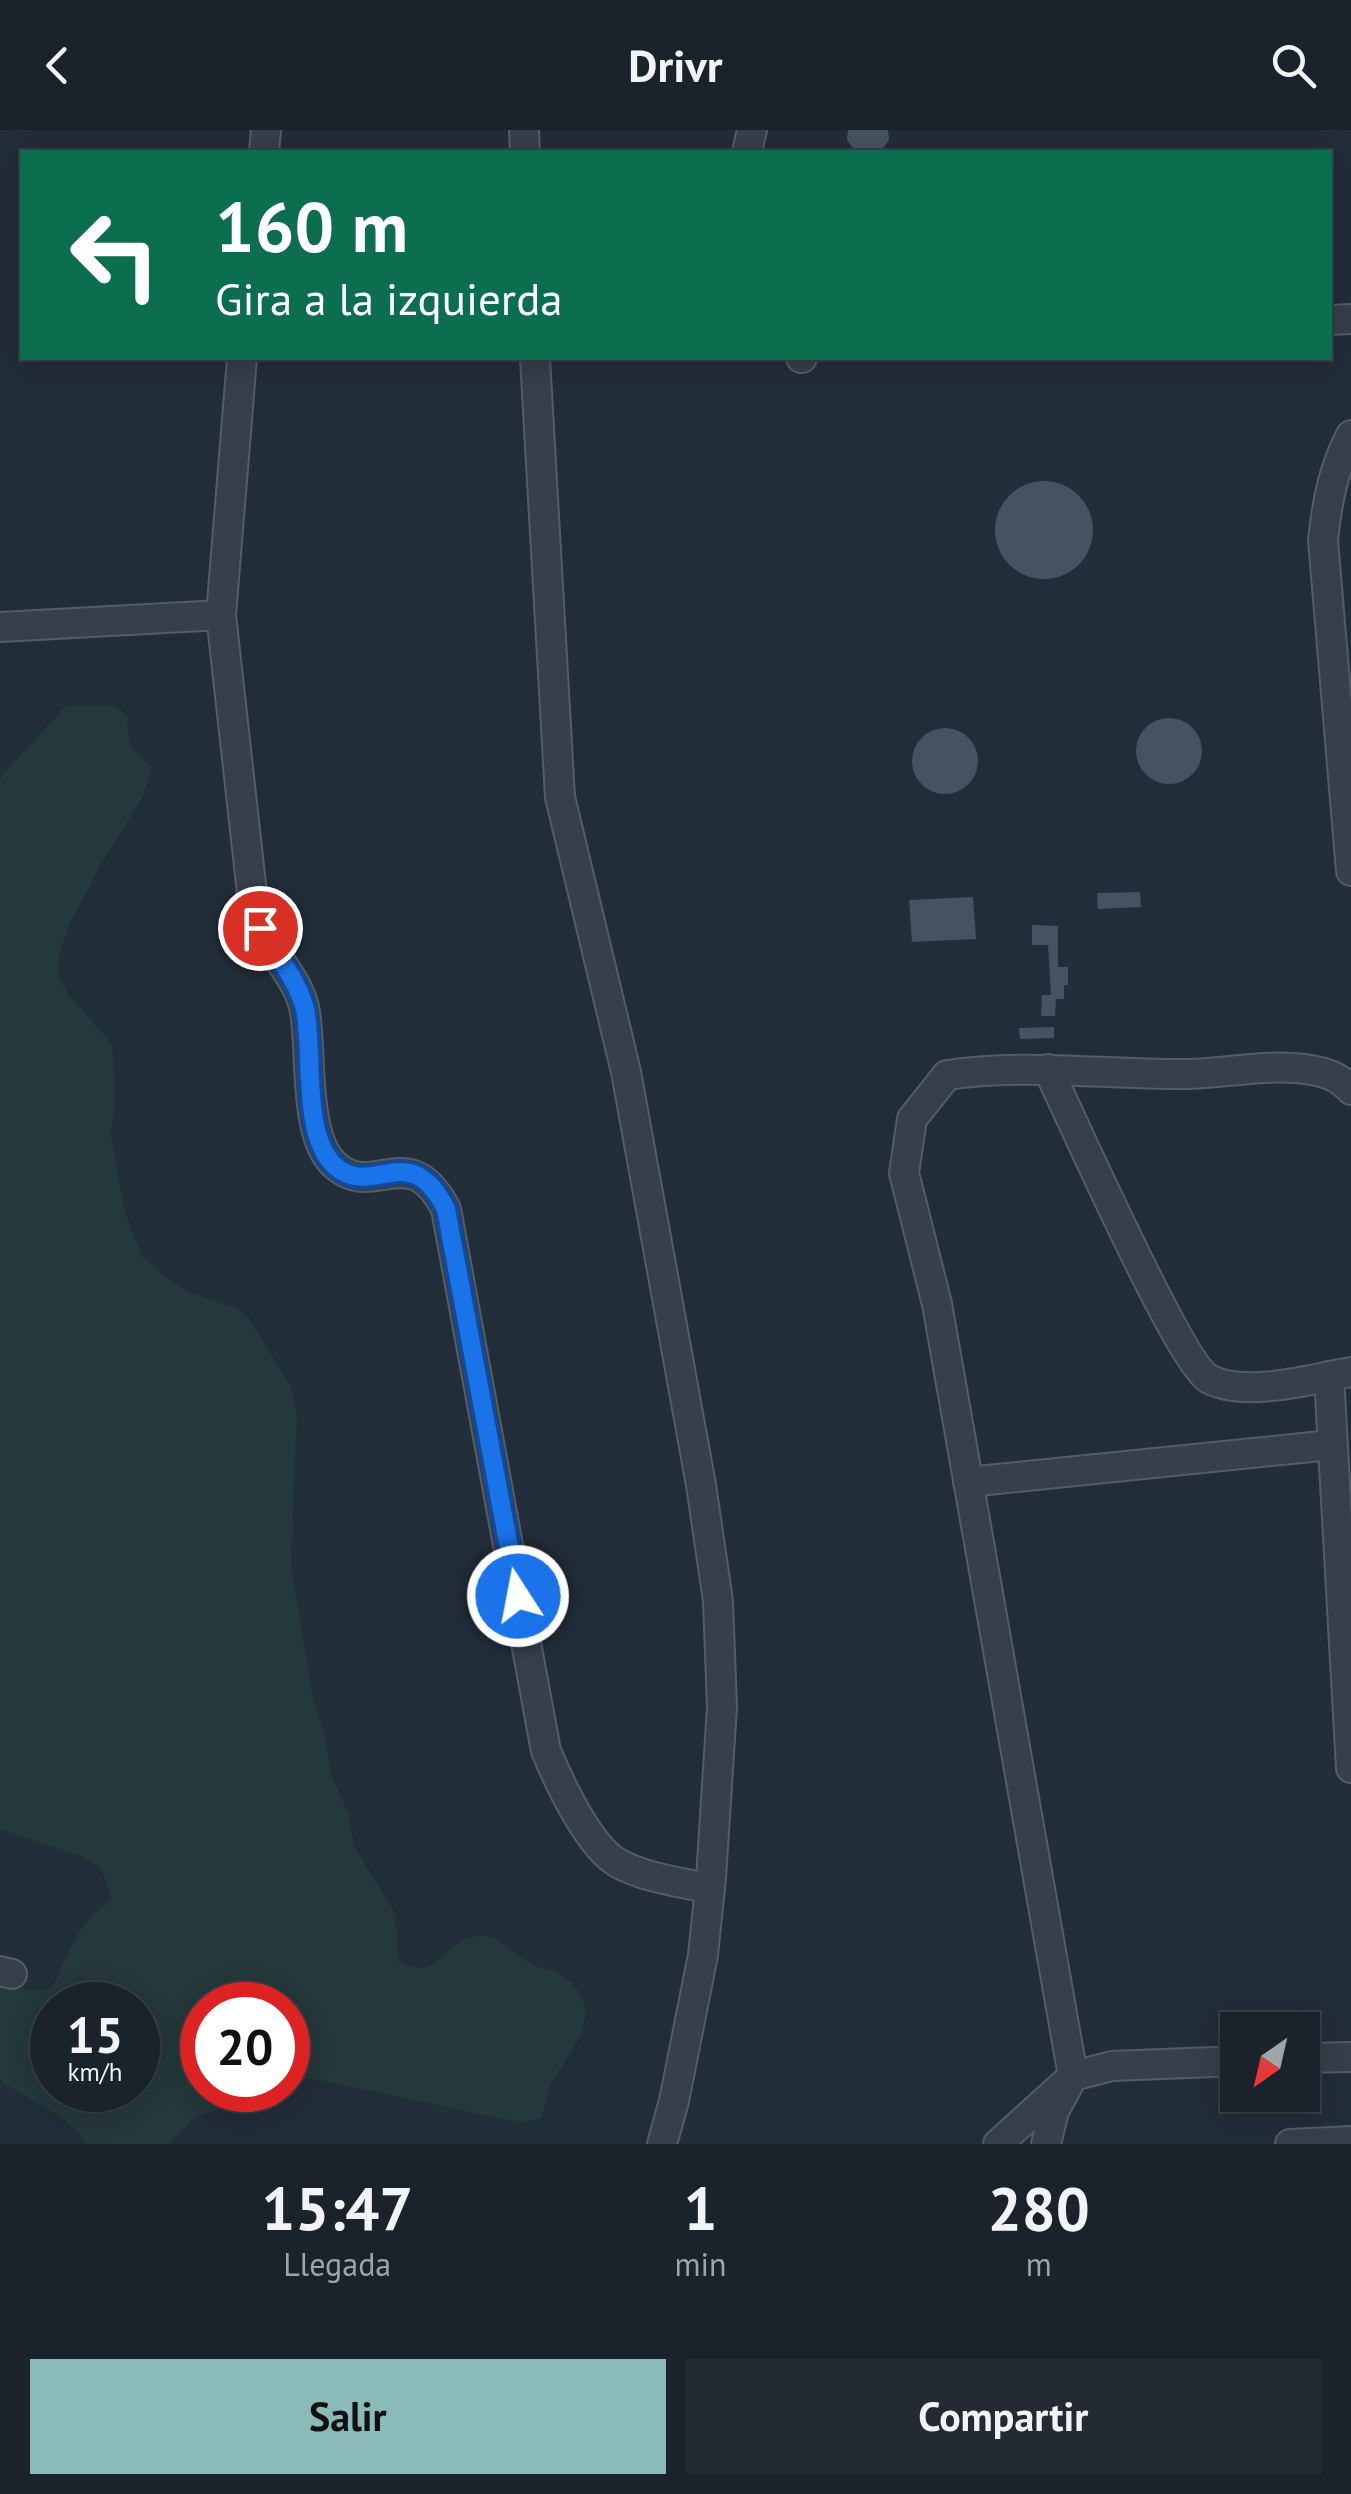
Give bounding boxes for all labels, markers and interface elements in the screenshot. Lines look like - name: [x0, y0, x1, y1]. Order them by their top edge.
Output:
- text: Drivr: [628, 36, 723, 94]
- icon: back: [30, 38, 85, 93]
- icon: search: [1266, 38, 1321, 93]
- text: 160 m: [215, 181, 408, 271]
- icon: left: [50, 190, 180, 320]
- text: Gira a la izquierda: [215, 269, 563, 327]
- pin: [218, 886, 303, 971]
- icon: arrive: [233, 901, 288, 956]
- position arrow: [466, 1544, 570, 1648]
- speed limit sign: 20: [180, 1982, 310, 2112]
- text: 15: [67, 2002, 123, 2067]
- north arrow: [1220, 2012, 1320, 2112]
- map controls: [1220, 2012, 1320, 2112]
- text: km/h: [68, 2056, 122, 2088]
- text: 15:47: [261, 2169, 413, 2247]
- text: 1: [684, 2169, 718, 2247]
- text: 280: [988, 2169, 1090, 2247]
- text: Llegada: [283, 2243, 391, 2285]
- text: min: [675, 2243, 727, 2285]
- text: m: [1026, 2243, 1052, 2285]
- button: Salir: [30, 2359, 666, 2474]
- button: Compartir: [686, 2359, 1321, 2474]

